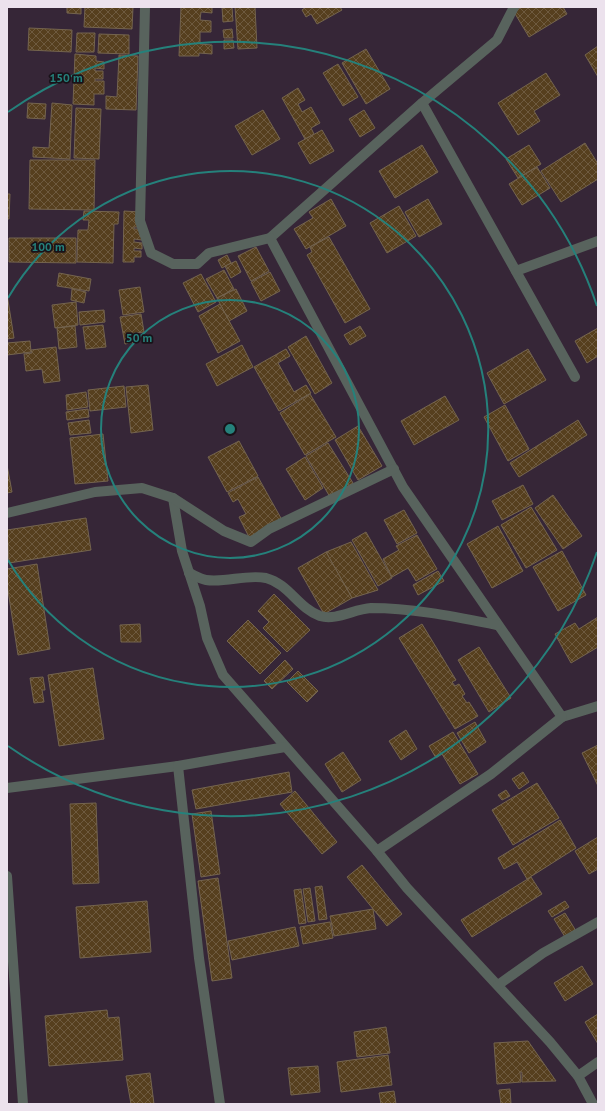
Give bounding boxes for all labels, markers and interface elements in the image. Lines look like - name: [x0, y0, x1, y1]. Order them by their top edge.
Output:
- text: 150 m: [49, 70, 83, 85]
- text: 100 m: [31, 239, 65, 254]
- text: 50 m: [126, 330, 152, 345]
- centre of rings: [223, 422, 237, 436]

